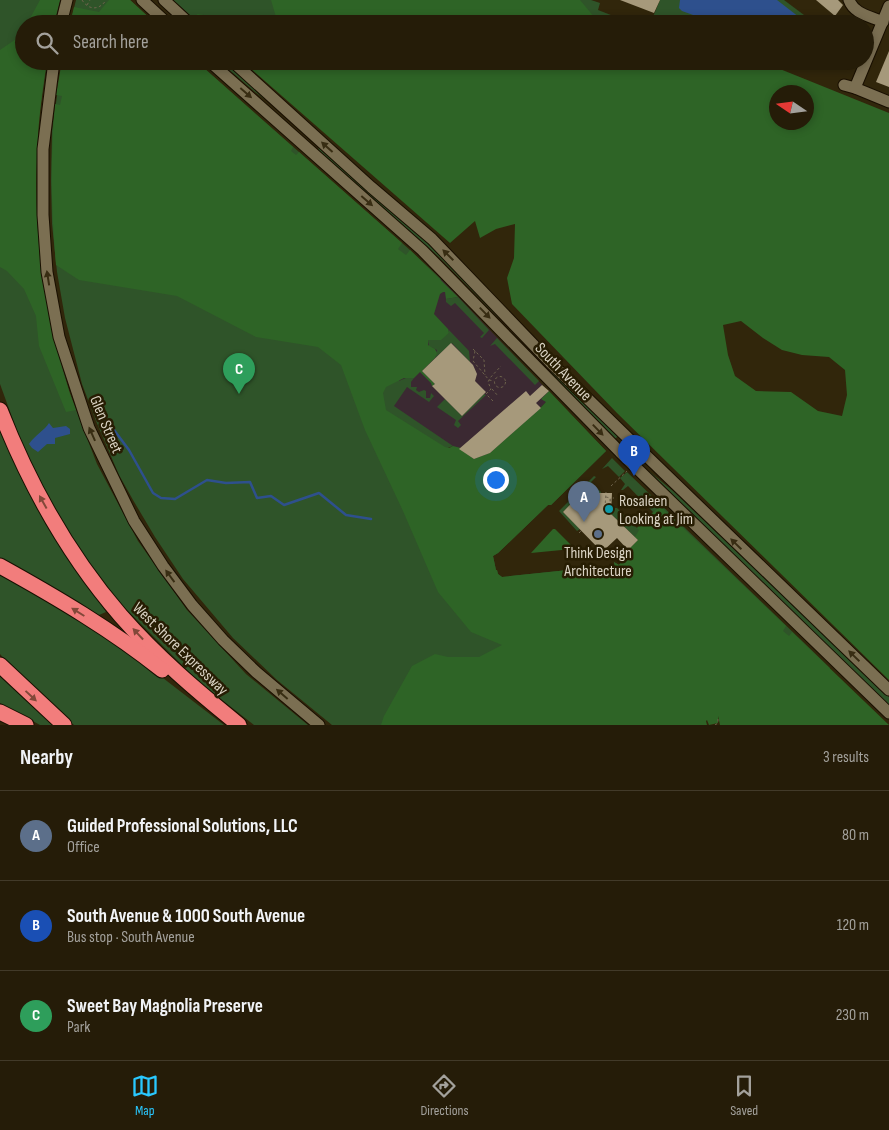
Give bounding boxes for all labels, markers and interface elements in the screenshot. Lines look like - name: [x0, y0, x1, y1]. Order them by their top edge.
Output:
- search box: [15, 15, 874, 70]
- icon: search: [33, 29, 61, 57]
- text: Search here: [73, 31, 149, 54]
- north arrow: [769, 85, 814, 130]
- one-way arrow: [239, 87, 251, 99]
- one-way arrow: [321, 141, 333, 153]
- one-way arrow: [360, 196, 373, 207]
- one-way arrow: [442, 249, 454, 261]
- one-way arrow: [44, 270, 52, 286]
- one-way arrow: [479, 306, 491, 318]
- street label: South Avenue: [531, 339, 595, 405]
- pin: C: [223, 353, 255, 394]
- street label: Glen Street: [85, 393, 126, 456]
- one-way arrow: [592, 423, 604, 435]
- one-way arrow: [88, 427, 96, 441]
- pin: B: [618, 435, 650, 476]
- your location: [483, 467, 509, 493]
- pin: A: [568, 481, 600, 522]
- place label: Rosaleen Looking at Jim: [619, 492, 693, 529]
- one-way arrow: [39, 495, 47, 510]
- marker: Rosaleen Looking at Jim: [603, 503, 615, 515]
- marker: Think Design Architecture: [592, 528, 604, 540]
- one-way arrow: [731, 538, 743, 550]
- place label: Think Design Architecture: [563, 544, 632, 581]
- one-way arrow: [165, 570, 176, 583]
- street label: West Shore Expressway: [128, 599, 232, 700]
- one-way arrow: [72, 607, 85, 616]
- one-way arrow: [132, 628, 144, 640]
- one-way arrow: [848, 650, 860, 662]
- one-way arrow: [275, 688, 288, 699]
- one-way arrow: [25, 690, 37, 702]
- text: Nearby: [20, 745, 73, 770]
- text: 3 results: [823, 748, 869, 767]
- text: Guided Professional Solutions, LLC: [67, 815, 298, 838]
- text: A: [32, 826, 40, 845]
- text: 80 m: [842, 826, 869, 845]
- text: Office: [67, 838, 100, 857]
- text: South Avenue & 1000 South Avenue: [67, 905, 305, 928]
- text: B: [32, 916, 40, 935]
- text: 120 m: [837, 916, 869, 935]
- text: Bus stop · South Avenue: [67, 928, 195, 947]
- text: Sweet Bay Magnolia Preserve: [67, 995, 263, 1018]
- text: C: [32, 1006, 40, 1025]
- text: 230 m: [836, 1006, 869, 1025]
- text: Park: [67, 1018, 90, 1037]
- tab: Map: [131, 1072, 159, 1119]
- tab: Directions: [420, 1072, 469, 1119]
- tab: Saved: [730, 1072, 758, 1119]

